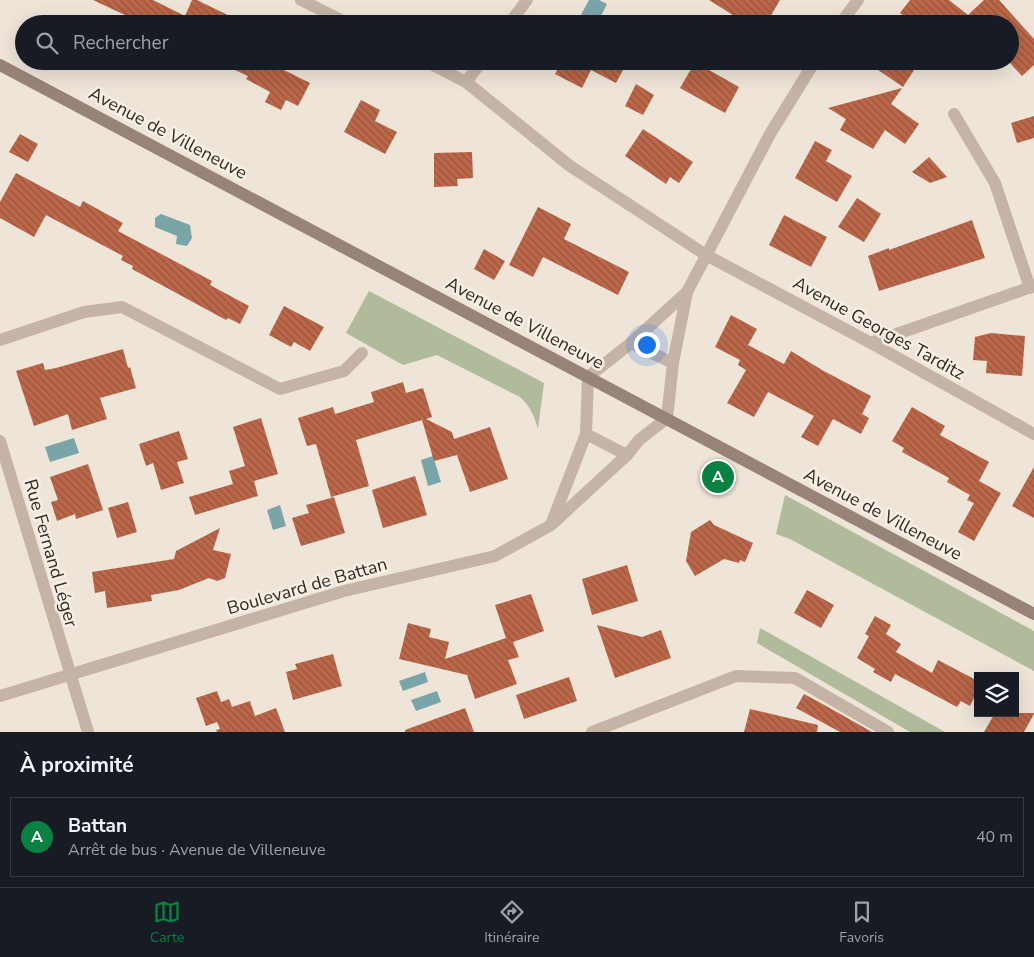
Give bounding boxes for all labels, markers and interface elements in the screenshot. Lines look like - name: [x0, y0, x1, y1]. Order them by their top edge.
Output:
- search box: [15, 15, 1019, 70]
- icon: search: [33, 29, 61, 57]
- text: Rechercher: [73, 30, 168, 56]
- street label: Avenue de Villeneuve: [85, 81, 251, 185]
- street label: Avenue de Villeneuve: [442, 271, 608, 375]
- street label: Avenue Georges Tarditz: [789, 271, 969, 385]
- your location: [634, 332, 660, 358]
- pin: A: [702, 458, 734, 496]
- street label: Avenue de Villeneuve: [800, 462, 966, 566]
- street label: Rue Fernand Léger: [18, 476, 84, 630]
- street label: Boulevard de Battan: [224, 552, 390, 620]
- map controls: [974, 672, 1019, 717]
- button: layers: [974, 672, 1019, 717]
- text: À proximité: [20, 751, 134, 779]
- text: Battan: [68, 813, 127, 839]
- text: A: [31, 826, 43, 848]
- text: 40 m: [976, 826, 1013, 848]
- text: Arrêt de bus · Avenue de Villeneuve: [68, 839, 325, 861]
- tab: Carte: [150, 898, 184, 947]
- tab: Itinéraire: [484, 898, 539, 947]
- tab: Favoris: [839, 898, 884, 947]

